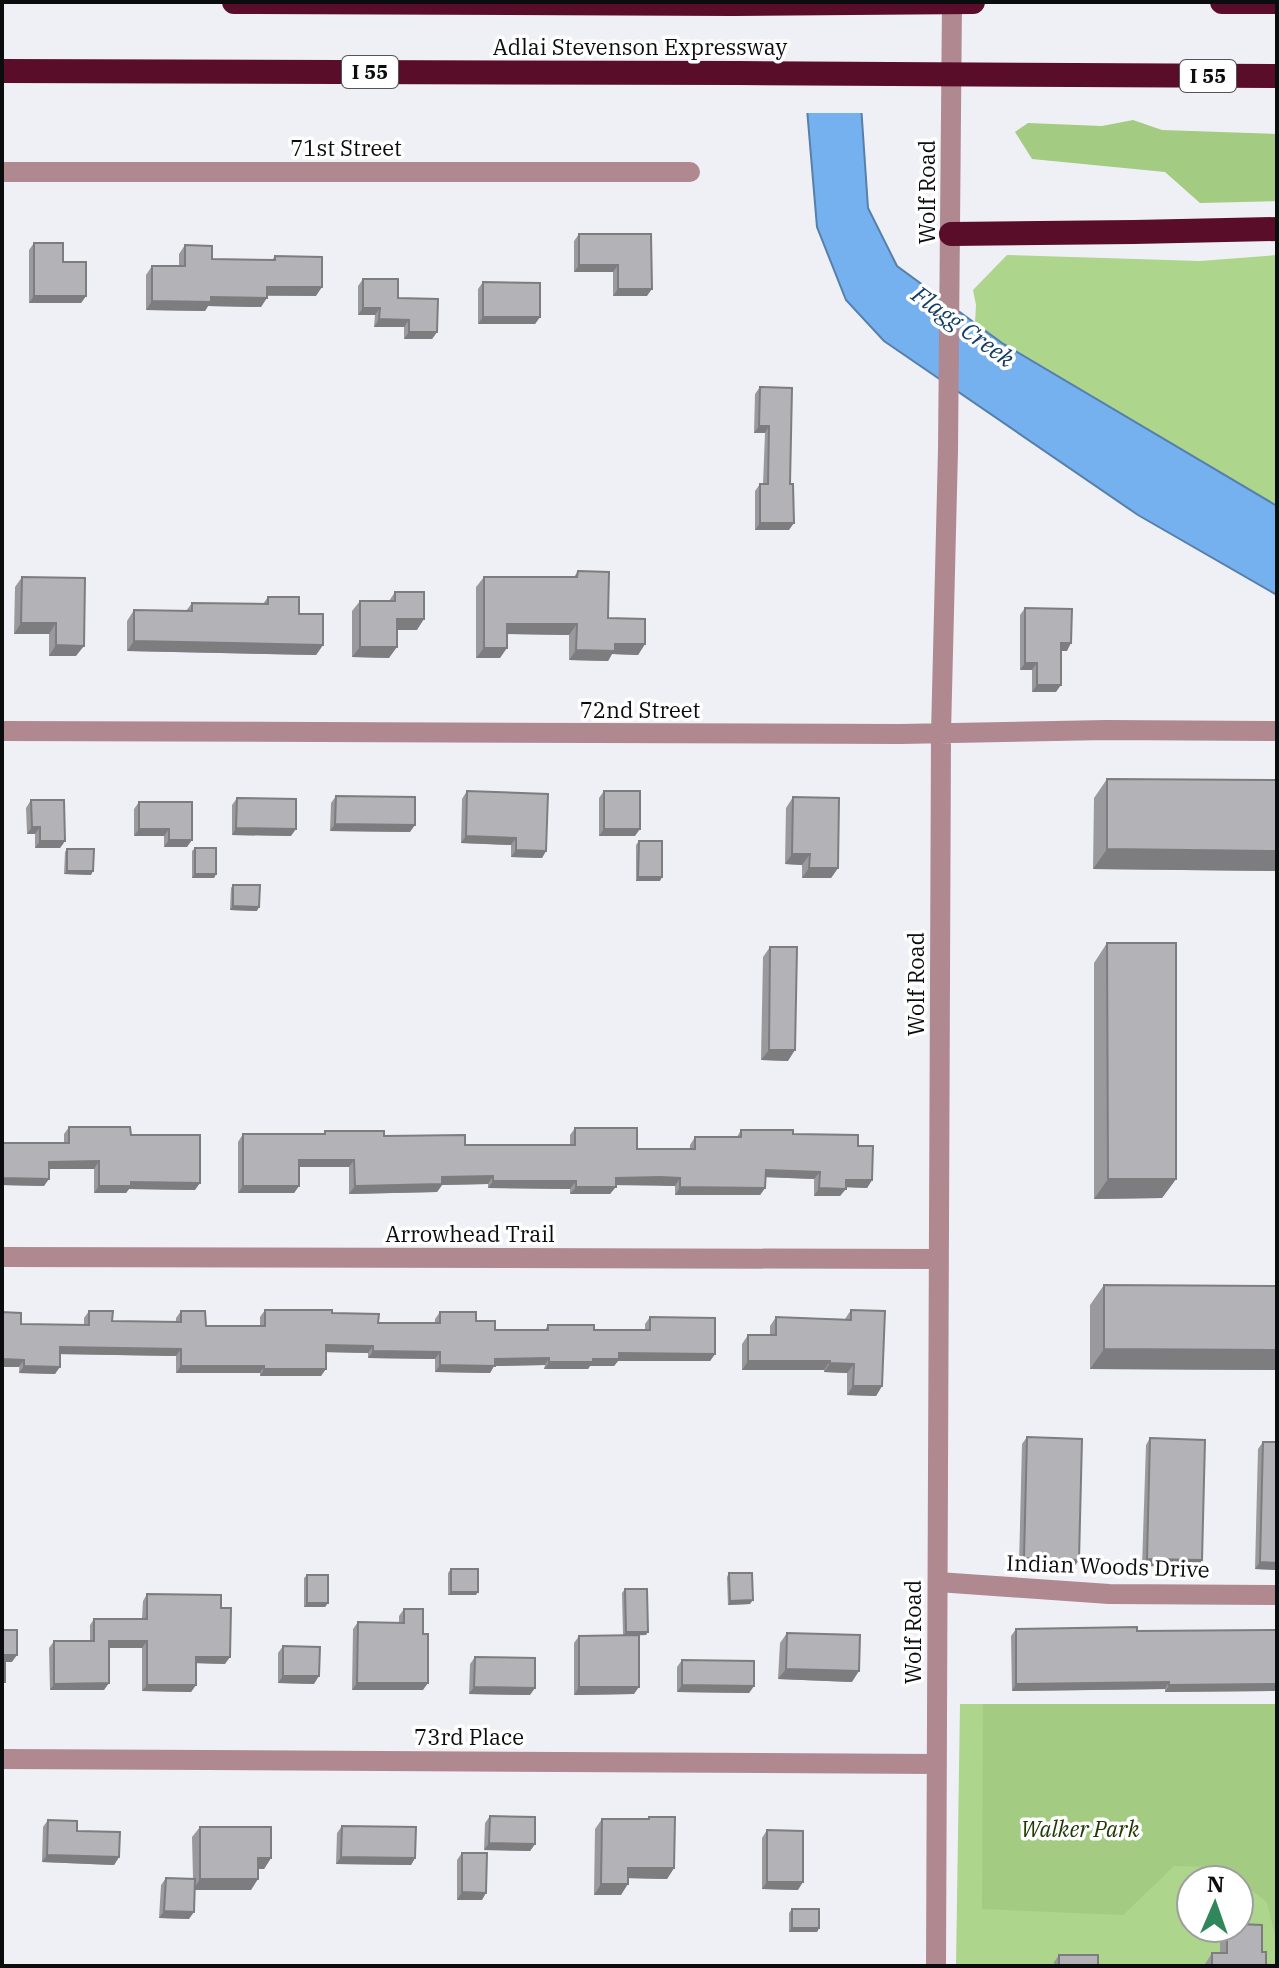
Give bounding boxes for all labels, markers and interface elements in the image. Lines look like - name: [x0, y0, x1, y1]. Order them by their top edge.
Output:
- street label: Adlai Stevenson Expressway: [493, 32, 787, 61]
- road number: I 55: [342, 56, 398, 88]
- road number: I 55: [1180, 60, 1236, 92]
- street label: 71st Street: [290, 133, 402, 162]
- street label: Wolf Road: [912, 140, 941, 244]
- water label: Flagg Creek: [905, 278, 1022, 374]
- street label: 72nd Street: [580, 695, 701, 724]
- street label: Wolf Road: [901, 932, 930, 1036]
- street label: Arrowhead Trail: [385, 1219, 555, 1248]
- street label: Indian Woods Drive: [1006, 1547, 1210, 1584]
- street label: Wolf Road: [898, 1580, 927, 1684]
- street label: 73rd Place: [414, 1722, 524, 1751]
- park label: Walker Park: [1021, 1814, 1140, 1843]
- north arrow: [1175, 1864, 1255, 1944]
- text: N: [1207, 1869, 1225, 1898]

